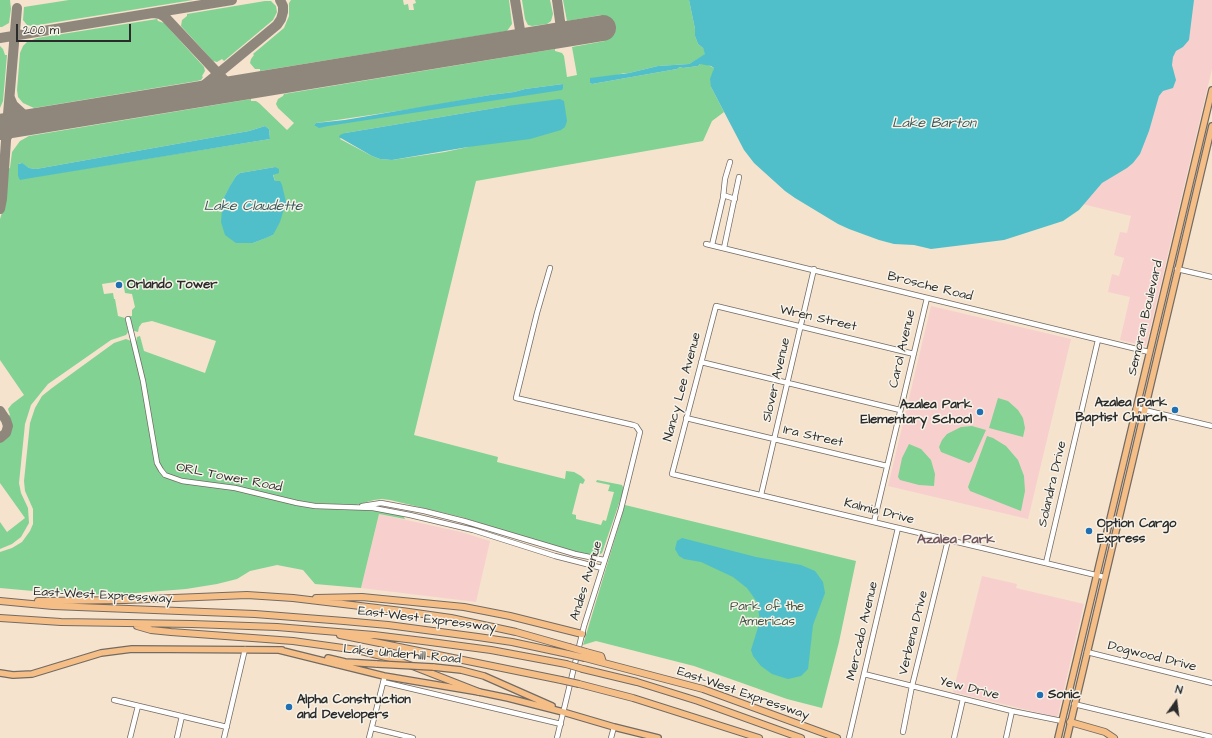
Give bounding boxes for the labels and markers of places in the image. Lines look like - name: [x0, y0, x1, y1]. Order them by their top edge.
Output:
- place label: Orlando Tower: [127, 277, 217, 293]
- marker: Orlando Tower: [114, 280, 124, 290]
- place label: Azalea Park Baptist Church: [1076, 395, 1167, 426]
- place label: Azalea Park Elementary School: [861, 397, 972, 428]
- marker: Azalea Park Baptist Church: [1170, 405, 1180, 415]
- marker: Azalea Park Elementary School: [975, 407, 985, 417]
- place label: Option Cargo Express: [1097, 516, 1176, 547]
- marker: Option Cargo Express: [1084, 526, 1094, 536]
- place label: Sonic: [1048, 687, 1080, 703]
- marker: Sonic: [1035, 690, 1045, 700]
- place label: Alpha Construction and Developers: [297, 692, 411, 723]
- marker: Alpha Construction and Developers: [284, 702, 294, 712]

